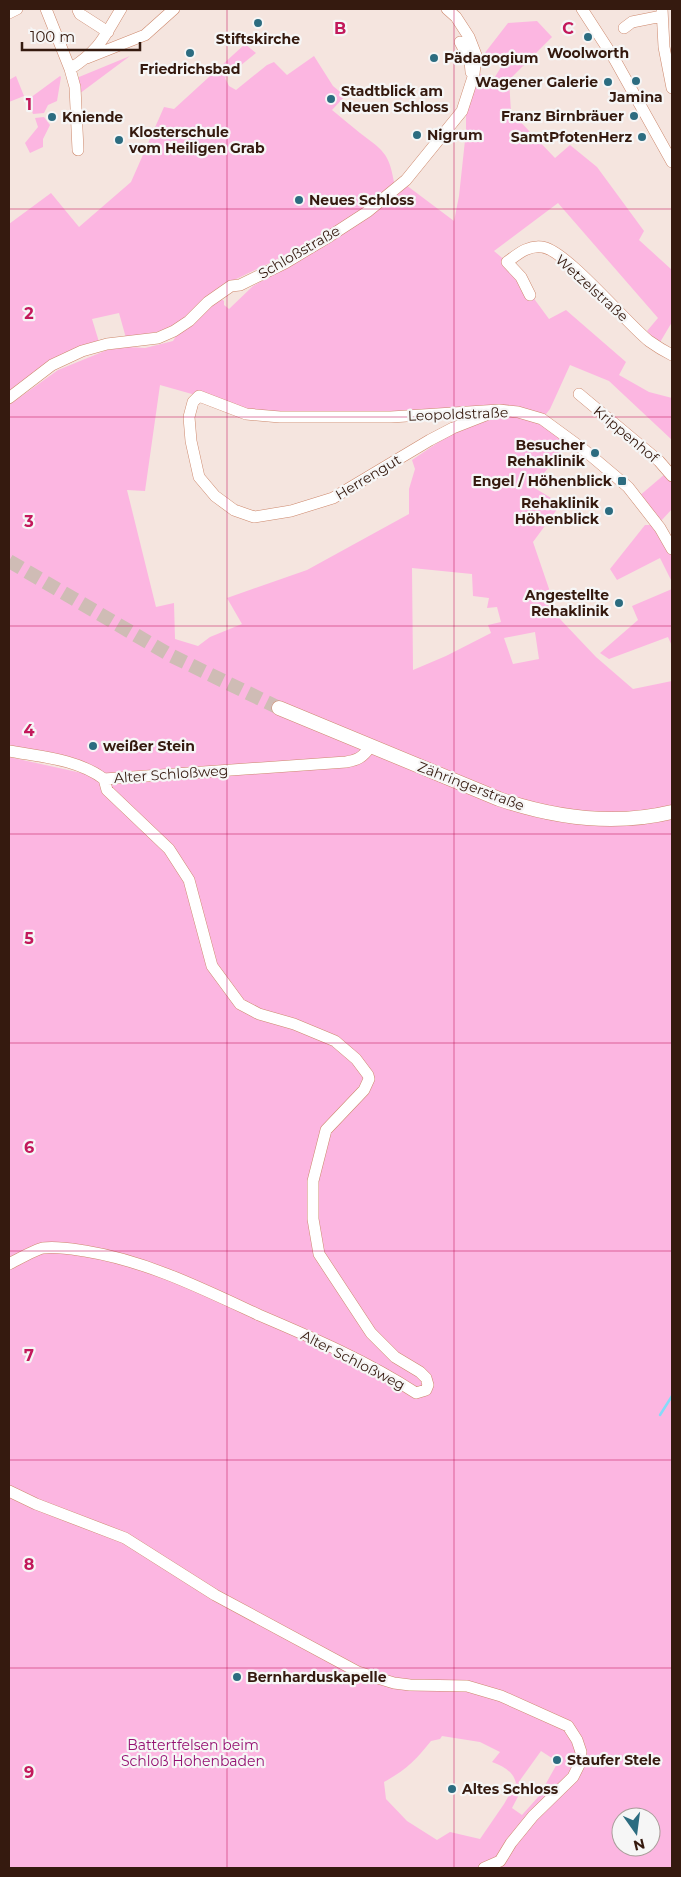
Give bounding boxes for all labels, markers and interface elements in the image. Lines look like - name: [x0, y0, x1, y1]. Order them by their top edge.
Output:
- marker: Stiftskirche: [252, 17, 264, 29]
- text: B: [334, 19, 346, 38]
- text: C: [562, 19, 574, 38]
- scale bar: [22, 20, 140, 52]
- text: 100 m: [30, 27, 75, 46]
- place label: Stiftskirche: [216, 30, 300, 48]
- marker: Woolworth: [582, 31, 594, 43]
- place label: Woolworth: [547, 44, 629, 62]
- marker: Friedrichsbad: [184, 47, 196, 59]
- place label: Pädagogium: [444, 49, 538, 67]
- marker: Pädagogium: [428, 52, 440, 64]
- place label: Friedrichsbad: [140, 60, 240, 78]
- place label: Wagener Galerie: [475, 73, 598, 91]
- marker: Jamina: [630, 75, 642, 87]
- marker: Wagener Galerie: [602, 76, 614, 88]
- place label: Stadtblick am Neuen Schloss: [341, 82, 449, 116]
- place label: Jamina: [608, 88, 663, 106]
- marker: Stadtblick am Neuen Schloss: [325, 93, 337, 105]
- text: 1: [26, 95, 32, 114]
- place label: Franz Birnbräuer: [501, 107, 624, 125]
- place label: Kniende: [62, 108, 123, 126]
- marker: Franz Birnbräuer: [628, 110, 640, 122]
- marker: Kniende: [46, 111, 58, 123]
- place label: Klosterschule vom Heiligen Grab: [128, 123, 265, 157]
- place label: Nigrum: [427, 126, 483, 144]
- place label: SamtPfotenHerz: [511, 128, 632, 146]
- marker: Nigrum: [411, 129, 423, 141]
- marker: SamtPfotenHerz: [636, 131, 648, 143]
- marker: Klosterschule vom Heiligen Grab: [113, 134, 125, 146]
- place label: Neues Schloss: [309, 191, 415, 209]
- marker: Neues Schloss: [293, 194, 305, 206]
- street label: Schloßstraße: [255, 221, 343, 283]
- street label: Wetzelstraße: [552, 251, 632, 325]
- text: 2: [24, 304, 34, 323]
- street label: Krippenhof: [590, 402, 663, 467]
- street label: Leopoldstraße: [407, 403, 509, 425]
- place label: Besucher Rehaklinik: [507, 436, 586, 470]
- marker: Besucher Rehaklinik: [589, 447, 601, 459]
- street label: Herrengut: [332, 450, 404, 504]
- place label: Engel / Höhenblick: [472, 472, 613, 490]
- marker: Engel / Höhenblick: [616, 475, 628, 487]
- place label: Rehaklinik Höhenblick: [515, 494, 600, 528]
- marker: Rehaklinik Höhenblick: [603, 505, 615, 517]
- text: 3: [23, 512, 34, 531]
- place label: Angestellte Rehaklinik: [524, 586, 610, 620]
- marker: Angestellte Rehaklinik: [613, 597, 625, 609]
- text: 4: [23, 721, 35, 740]
- place label: weißer Stein: [103, 737, 195, 755]
- marker: weißer Stein: [87, 740, 99, 752]
- street label: Zähringerstraße: [415, 757, 527, 815]
- street label: Alter Schloßweg: [113, 761, 229, 787]
- text: 5: [24, 929, 34, 948]
- text: 6: [24, 1138, 34, 1157]
- street label: Alter Schloßweg: [298, 1326, 408, 1394]
- text: 7: [24, 1346, 34, 1365]
- text: 8: [24, 1555, 34, 1574]
- place label: Bernharduskapelle: [247, 1668, 387, 1686]
- marker: Bernharduskapelle: [231, 1671, 243, 1683]
- park label: Battertfelsen beim Schloß Hohenbaden: [121, 1736, 265, 1770]
- place label: Staufer Stele: [567, 1751, 661, 1769]
- marker: Staufer Stele: [551, 1754, 563, 1766]
- text: 9: [24, 1763, 34, 1782]
- place label: Altes Schloss: [461, 1780, 559, 1798]
- marker: Altes Schloss: [446, 1783, 458, 1795]
- north arrow: [611, 1807, 661, 1857]
- text: N: [631, 1835, 647, 1855]

